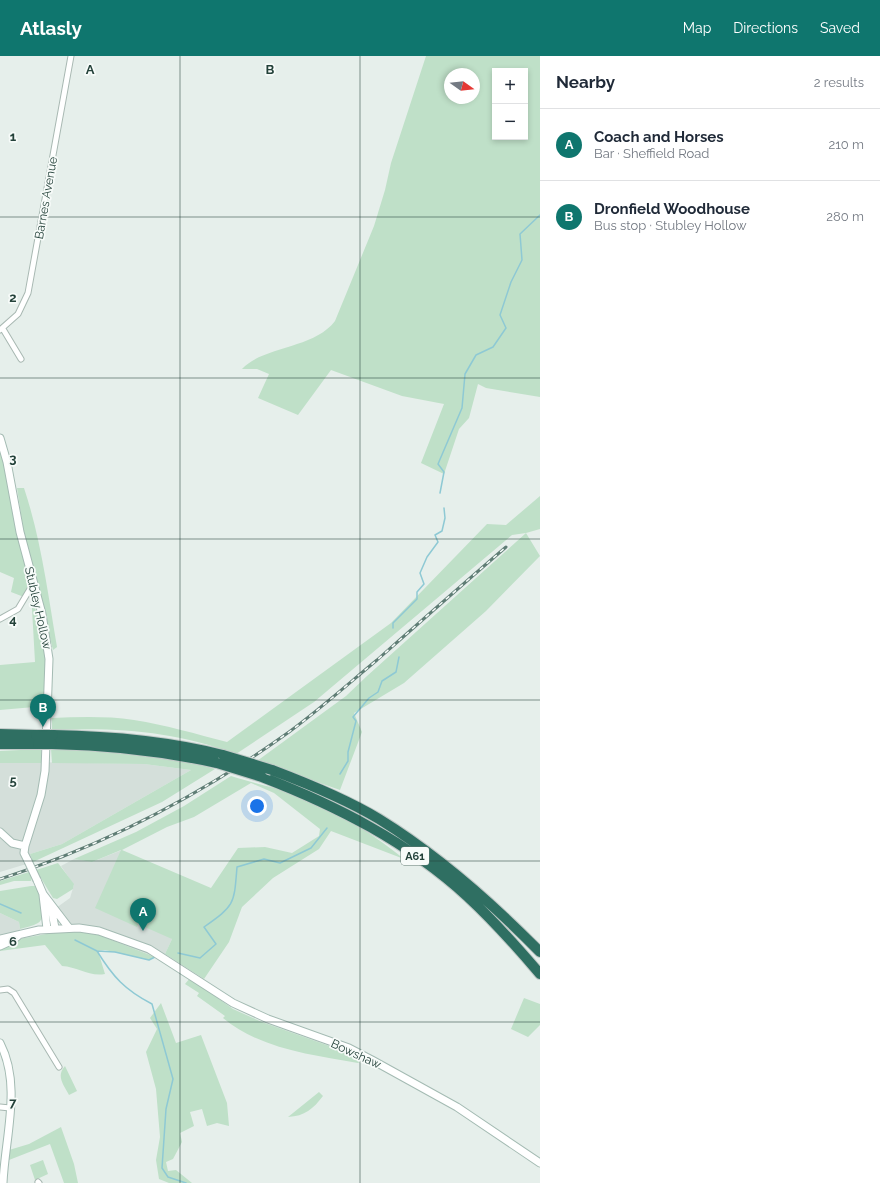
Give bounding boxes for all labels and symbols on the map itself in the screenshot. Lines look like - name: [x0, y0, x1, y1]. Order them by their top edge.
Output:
- text: A: [86, 62, 95, 77]
- text: B: [266, 62, 275, 77]
- north arrow: [444, 68, 480, 104]
- text: 1: [10, 129, 17, 144]
- street label: Barnes Avenue: [32, 156, 60, 240]
- text: 2: [9, 290, 17, 305]
- text: 3: [9, 451, 17, 466]
- street label: Stubley Hollow: [22, 565, 54, 651]
- text: 4: [9, 612, 17, 627]
- pin: B: [30, 694, 56, 727]
- text: 5: [9, 773, 17, 788]
- your location: [247, 796, 267, 816]
- road number: A61: [401, 847, 429, 865]
- pin: A: [130, 898, 156, 931]
- text: 6: [9, 934, 17, 949]
- street label: Bowshaw: [329, 1036, 383, 1072]
- text: 7: [9, 1095, 17, 1110]

